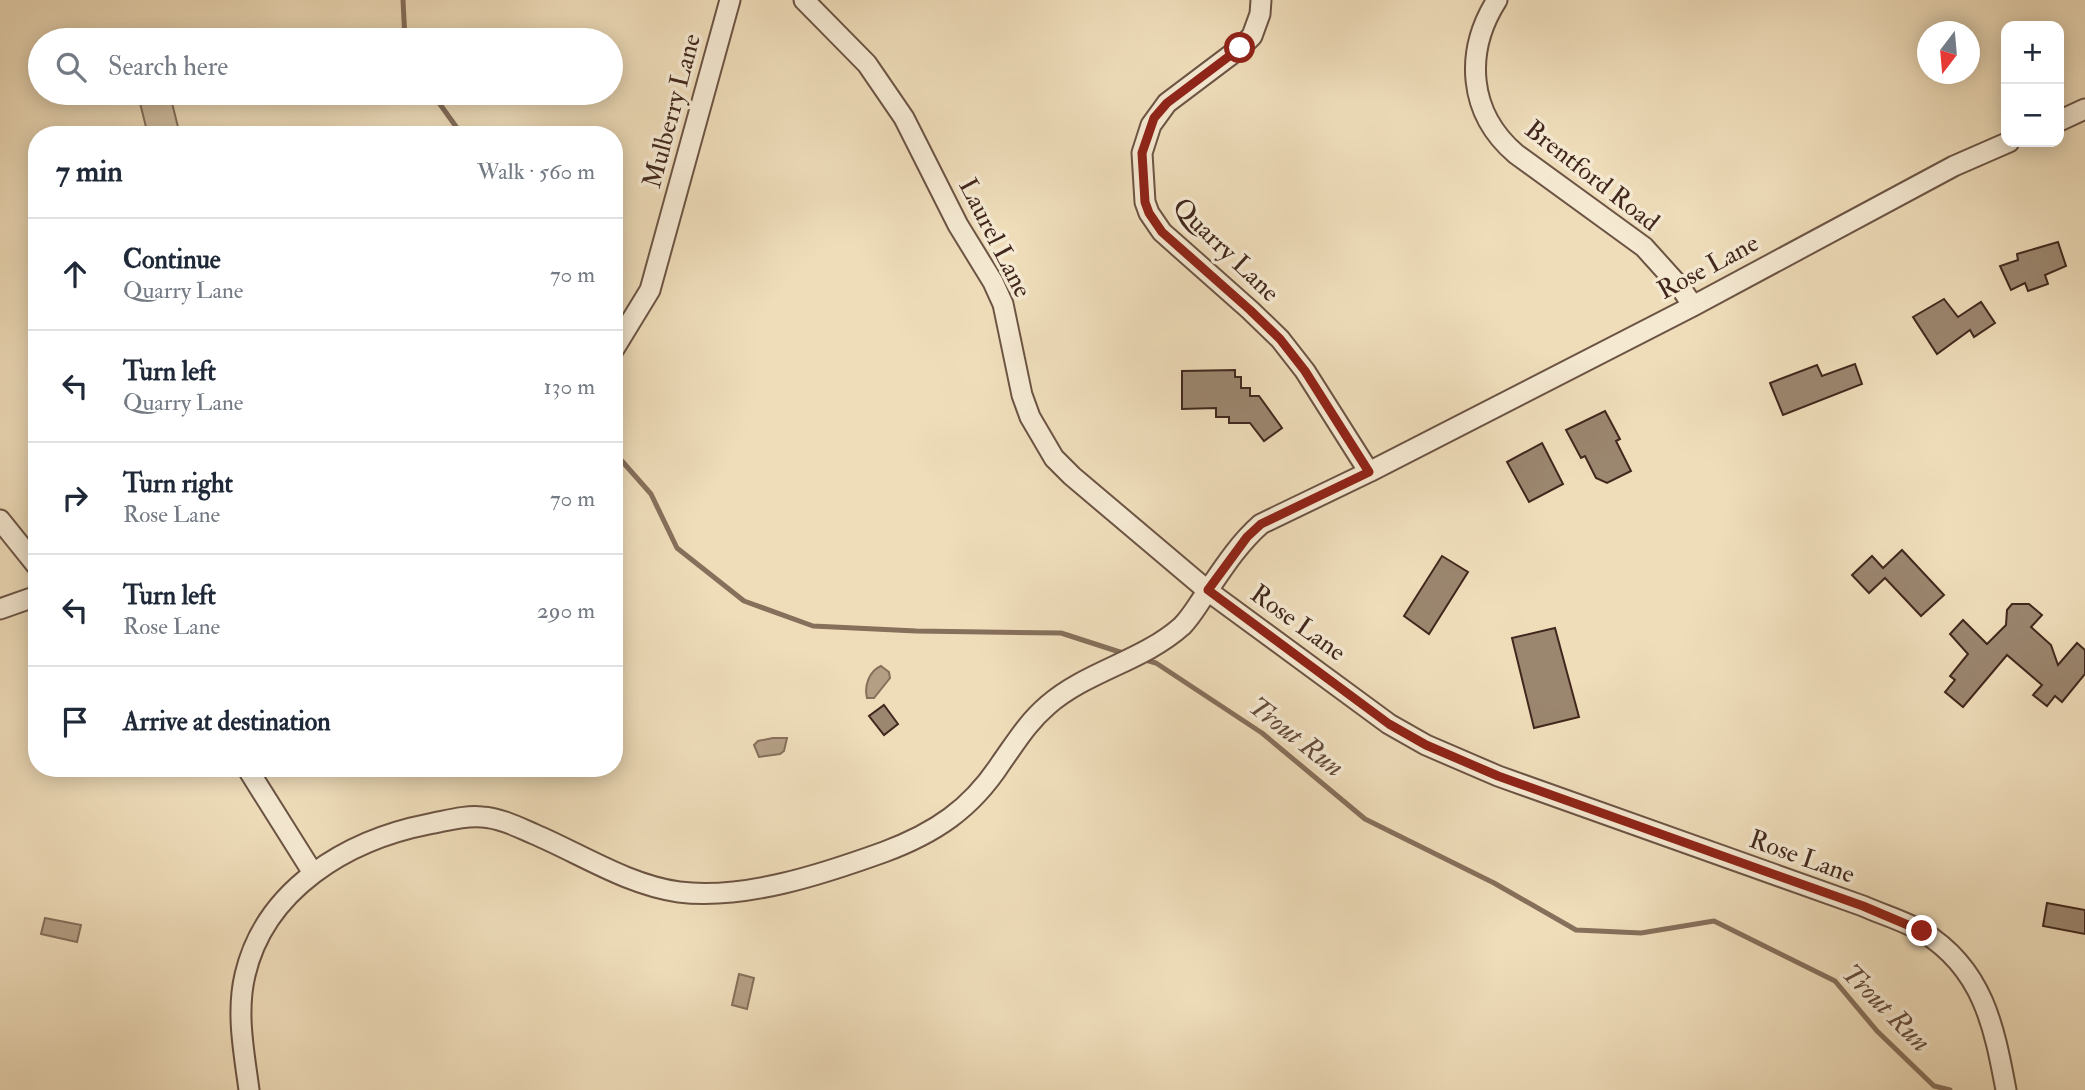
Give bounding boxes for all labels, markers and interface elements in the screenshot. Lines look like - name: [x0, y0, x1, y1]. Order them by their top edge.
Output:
- north arrow: [1917, 21, 1980, 84]
- map controls: [2001, 21, 2064, 147]
- button: +: [2001, 21, 2064, 84]
- search box: [28, 28, 623, 105]
- street label: Mulberry Lane: [636, 30, 708, 192]
- route start: [1224, 32, 1255, 63]
- icon: search: [52, 48, 90, 86]
- text: Search here: [108, 51, 228, 83]
- button: −: [2001, 84, 2064, 147]
- street label: Brentford Road: [1518, 114, 1666, 239]
- text: 7 min: [56, 153, 123, 190]
- text: Walk · 560 m: [477, 157, 595, 186]
- street label: Laurel Lane: [951, 173, 1039, 303]
- street label: Quarry Lane: [1166, 191, 1286, 309]
- street label: Rose Lane: [1652, 227, 1764, 307]
- text: Continue: [123, 244, 221, 276]
- icon: ahead: [56, 255, 94, 293]
- text: 70 m: [550, 260, 595, 289]
- text: Quarry Lane: [123, 276, 243, 305]
- text: Turn left: [123, 356, 216, 388]
- icon: left: [56, 367, 94, 405]
- text: 130 m: [543, 372, 595, 401]
- text: Quarry Lane: [123, 388, 243, 417]
- text: Turn right: [123, 468, 233, 500]
- icon: right: [56, 479, 94, 517]
- text: 70 m: [550, 484, 595, 513]
- text: Rose Lane: [123, 500, 220, 529]
- street label: Rose Lane: [1244, 578, 1352, 668]
- text: Turn left: [123, 580, 216, 612]
- icon: left: [56, 591, 94, 629]
- text: 290 m: [537, 596, 595, 625]
- text: Rose Lane: [123, 612, 220, 641]
- water label: Trout Run: [1241, 689, 1351, 785]
- icon: arrive: [56, 703, 94, 741]
- text: Arrive at destination: [123, 706, 331, 738]
- street label: Rose Lane: [1745, 823, 1859, 891]
- route end: [1906, 915, 1937, 946]
- water label: Trout Run: [1834, 956, 1938, 1060]

